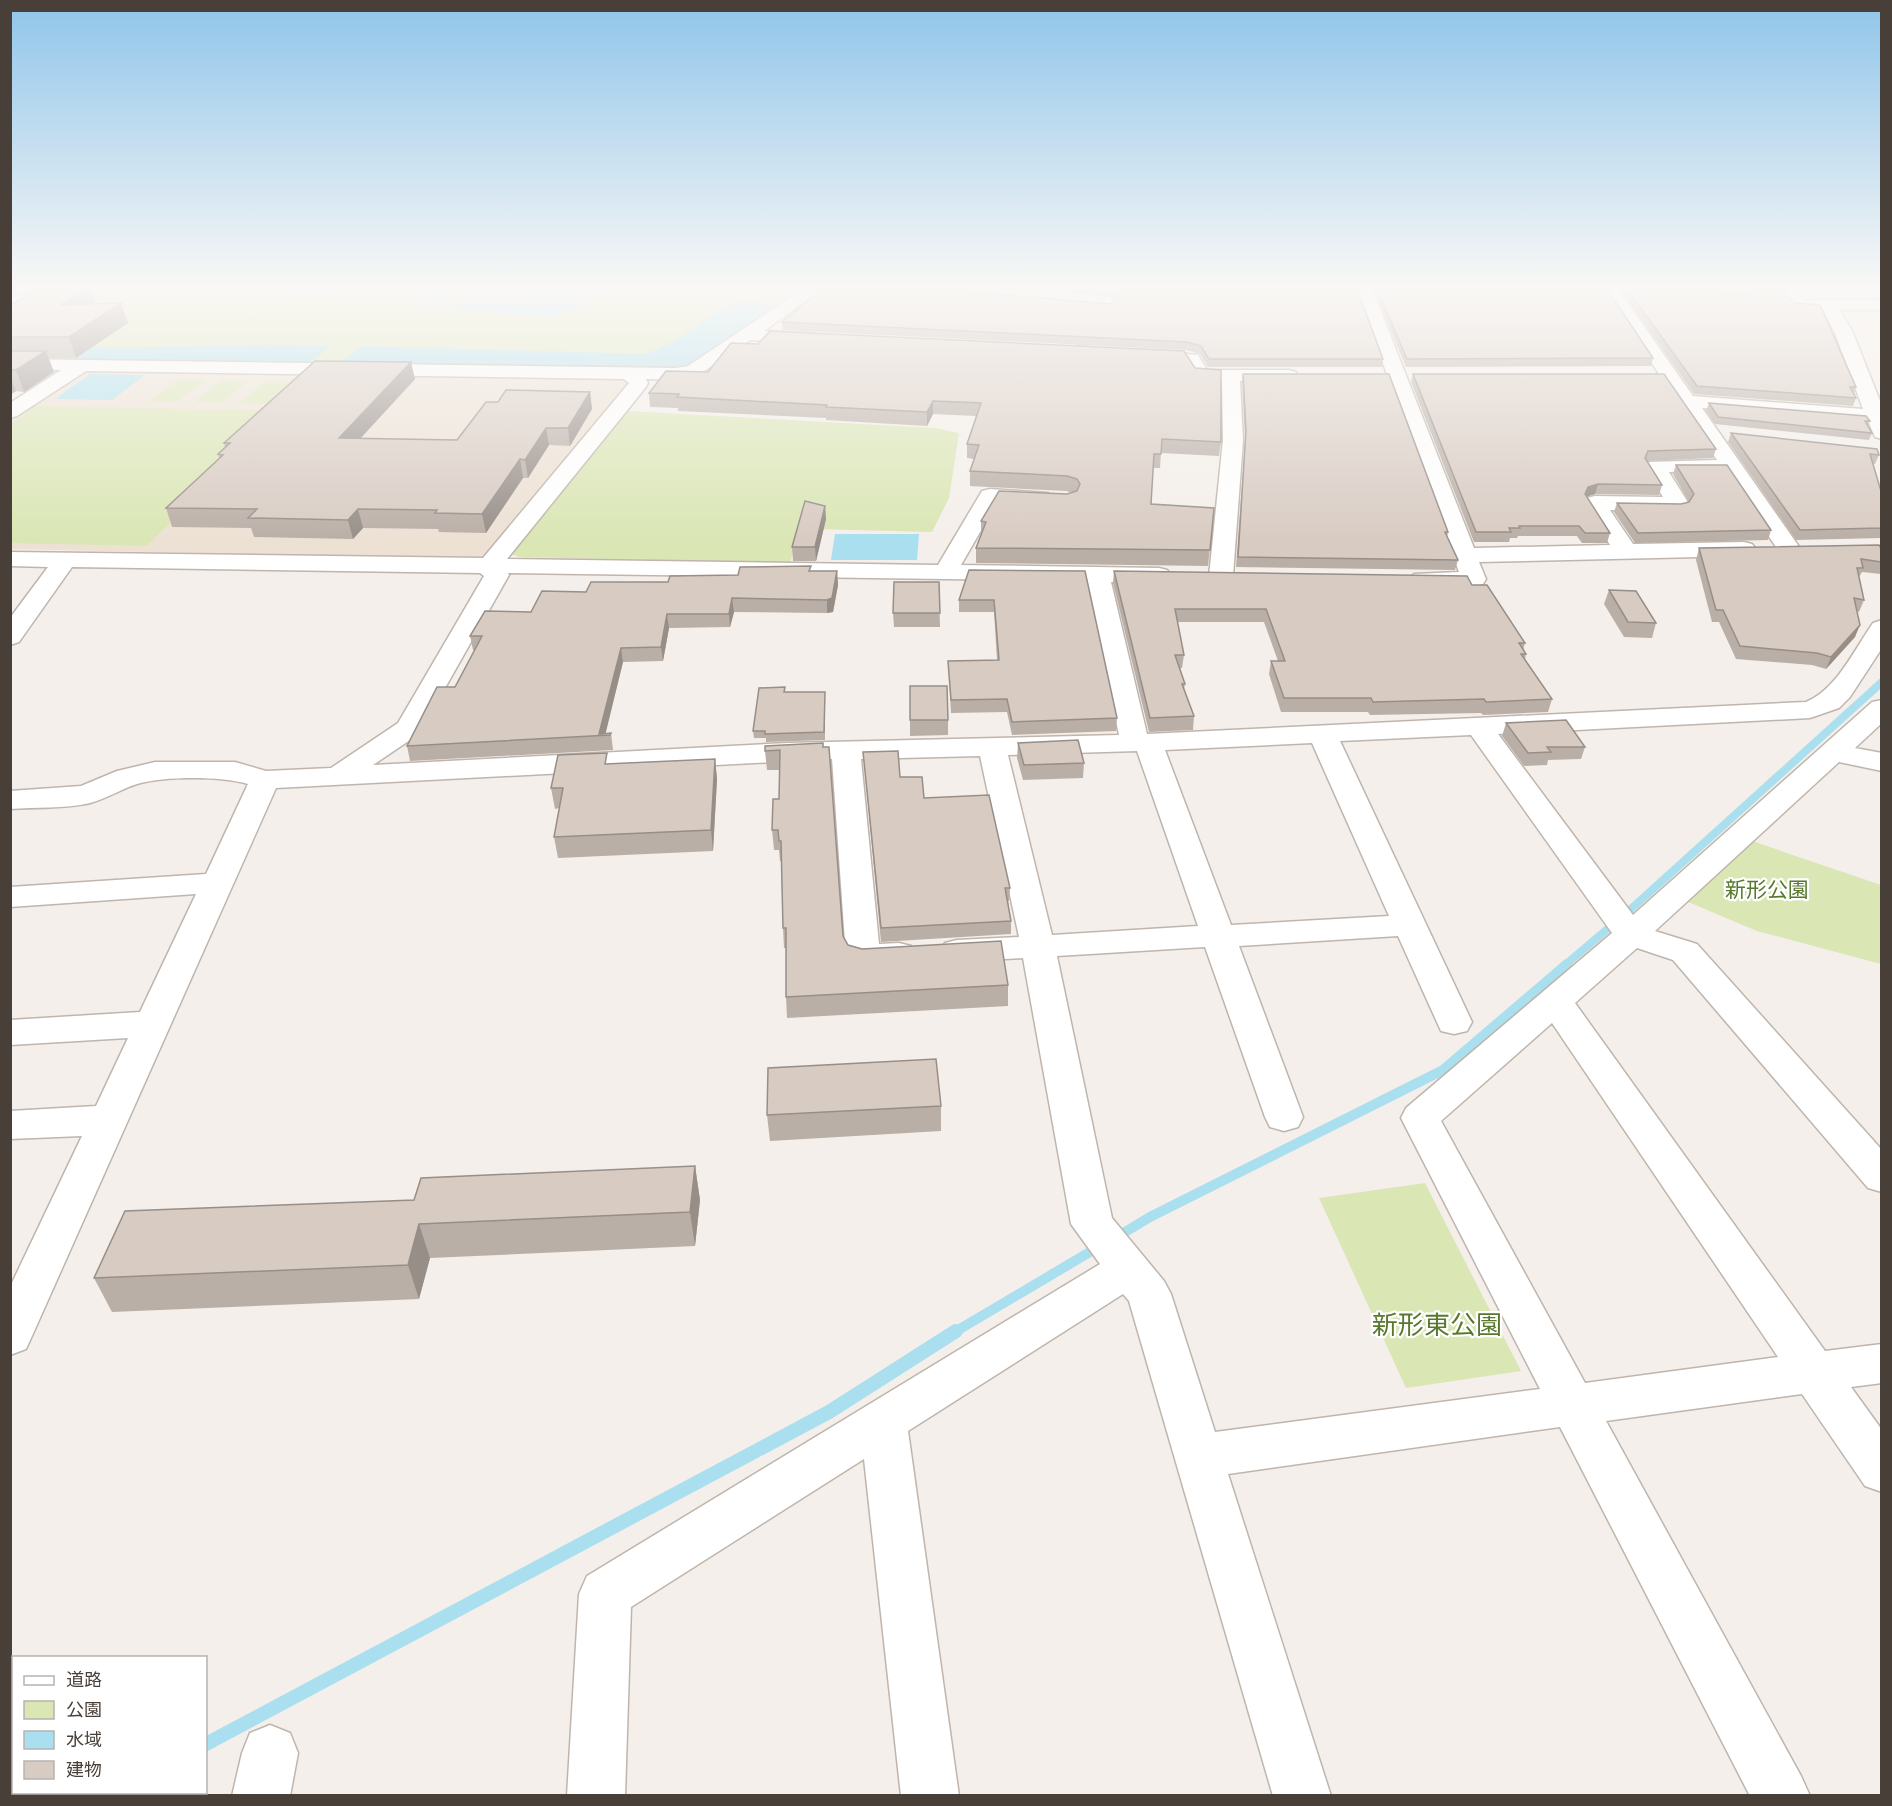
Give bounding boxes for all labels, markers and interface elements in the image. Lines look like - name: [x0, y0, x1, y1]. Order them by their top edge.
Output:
- park label: 新形公園: [1725, 877, 1809, 903]
- park label: 新形東公園: [1372, 1310, 1502, 1342]
- legend: [12, 1656, 207, 1794]
- text: 道路: [66, 1669, 102, 1691]
- text: 公園: [66, 1699, 102, 1721]
- text: 水域: [66, 1729, 102, 1751]
- text: 建物: [66, 1759, 102, 1781]

